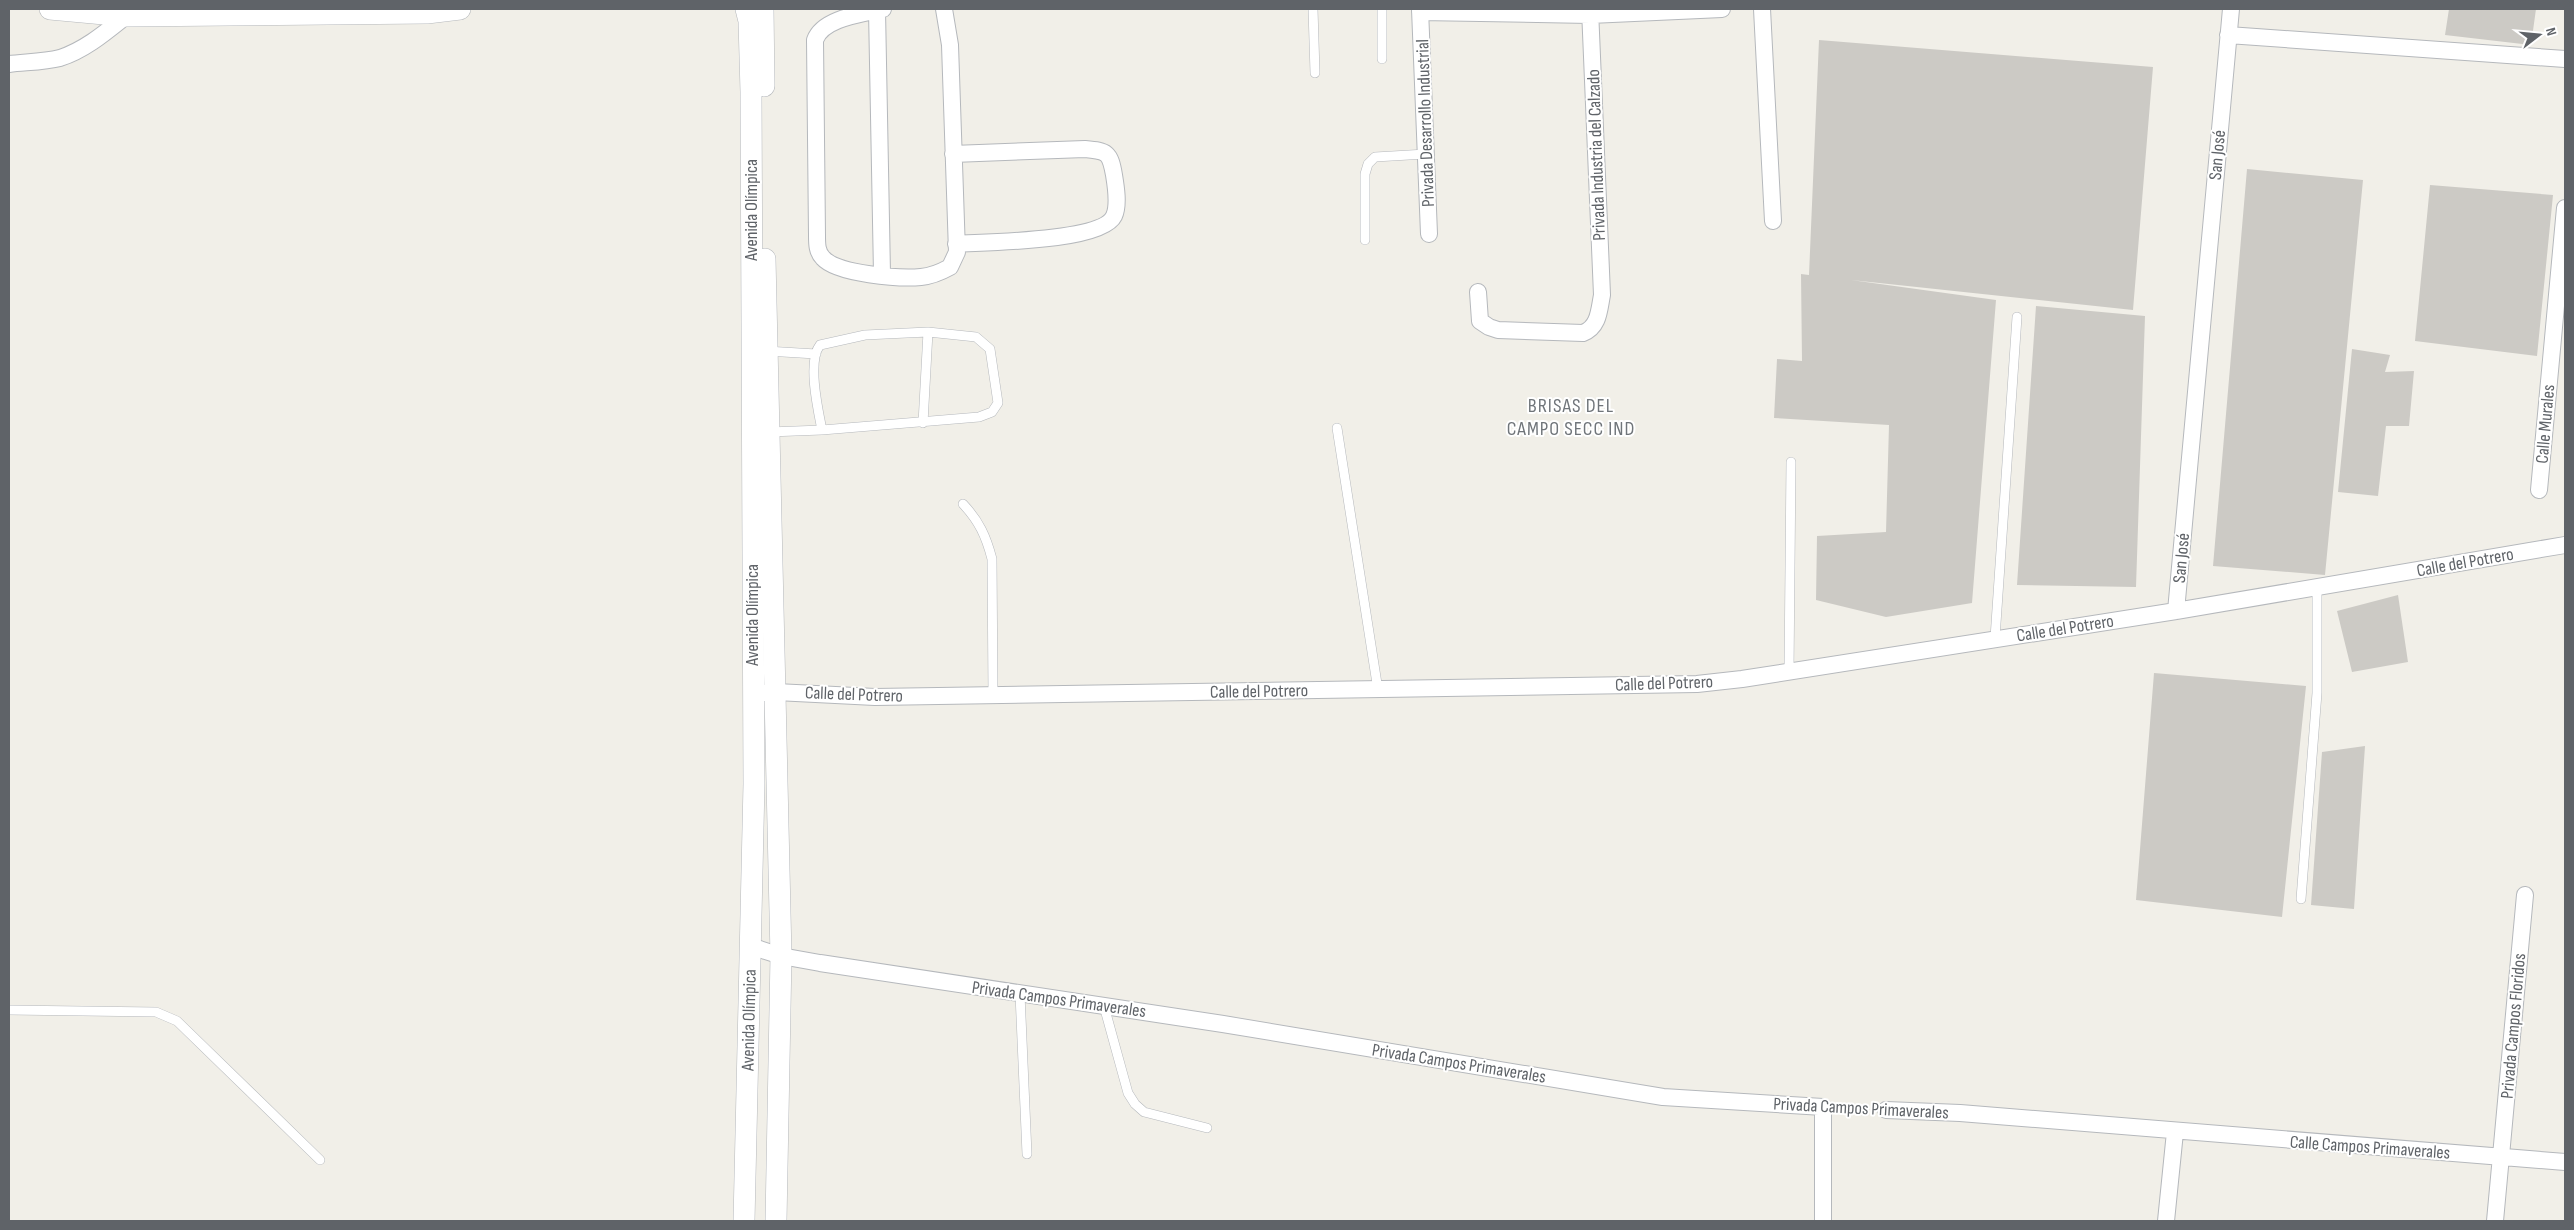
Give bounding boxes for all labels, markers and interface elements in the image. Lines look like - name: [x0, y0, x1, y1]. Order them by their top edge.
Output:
- north arrow: [2514, 10, 2564, 60]
- text: N: [2542, 26, 2560, 37]
- street label: Privada Desarrollo Industrial: [1412, 39, 1439, 207]
- street label: Privada Industria del Calzado: [1583, 69, 1610, 241]
- street label: San José: [2205, 129, 2230, 181]
- street label: Avenida Olímpica: [741, 159, 762, 262]
- street label: Calle Murales: [2532, 384, 2559, 464]
- district label: BRISAS DEL CAMPO SECC IND: [1507, 394, 1635, 441]
- street label: San José: [2169, 532, 2194, 584]
- street label: Calle del Potrero: [2415, 544, 2515, 581]
- street label: Avenida Olímpica: [742, 564, 763, 667]
- street label: Calle del Potrero: [2015, 610, 2115, 647]
- street label: Calle del Potrero: [1615, 671, 1713, 696]
- street label: Calle del Potrero: [1210, 680, 1308, 703]
- street label: Calle del Potrero: [805, 682, 903, 707]
- street label: Privada Campos Floridos: [2497, 952, 2530, 1100]
- street label: Avenida Olímpica: [737, 969, 761, 1072]
- street label: Privada Campos Primaverales: [971, 977, 1147, 1022]
- street label: Privada Campos Primaverales: [1371, 1039, 1547, 1088]
- street label: Privada Campos Primaverales: [1773, 1093, 1949, 1124]
- street label: Calle Campos Primaverales: [2289, 1131, 2451, 1164]

